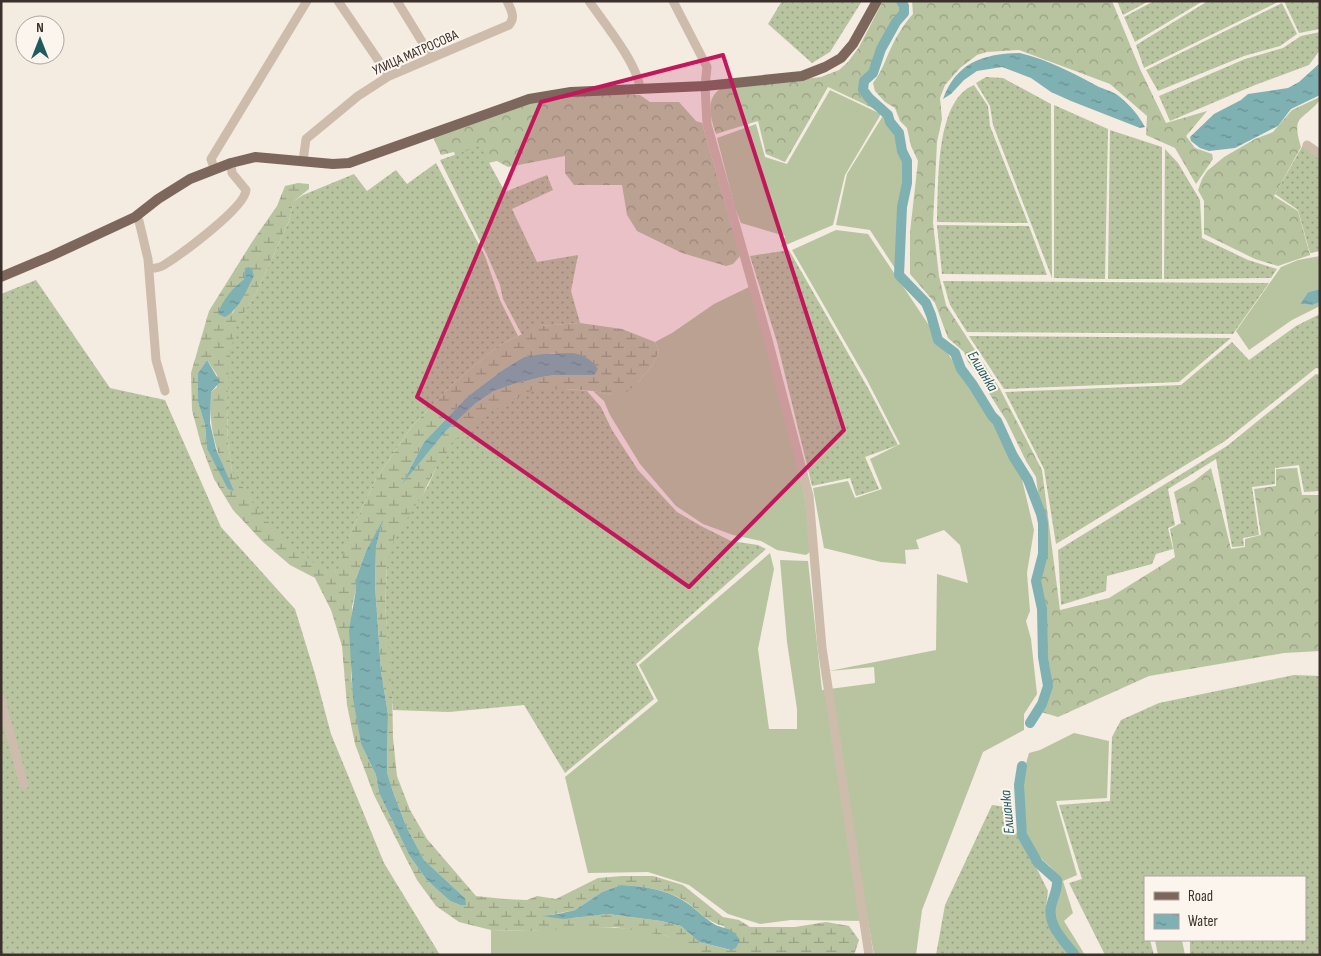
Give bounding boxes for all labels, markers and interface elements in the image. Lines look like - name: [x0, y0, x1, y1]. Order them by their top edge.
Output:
- north arrow: [15, 15, 65, 65]
- text: N: [36, 19, 44, 36]
- street label: УЛИЦА МАТРОСОВА: [370, 26, 462, 79]
- water label: Елшанка: [963, 347, 1002, 395]
- water label: Елшанка: [996, 789, 1019, 835]
- legend: [1144, 876, 1306, 941]
- text: Road: [1188, 887, 1213, 906]
- text: Water: [1188, 912, 1219, 931]

